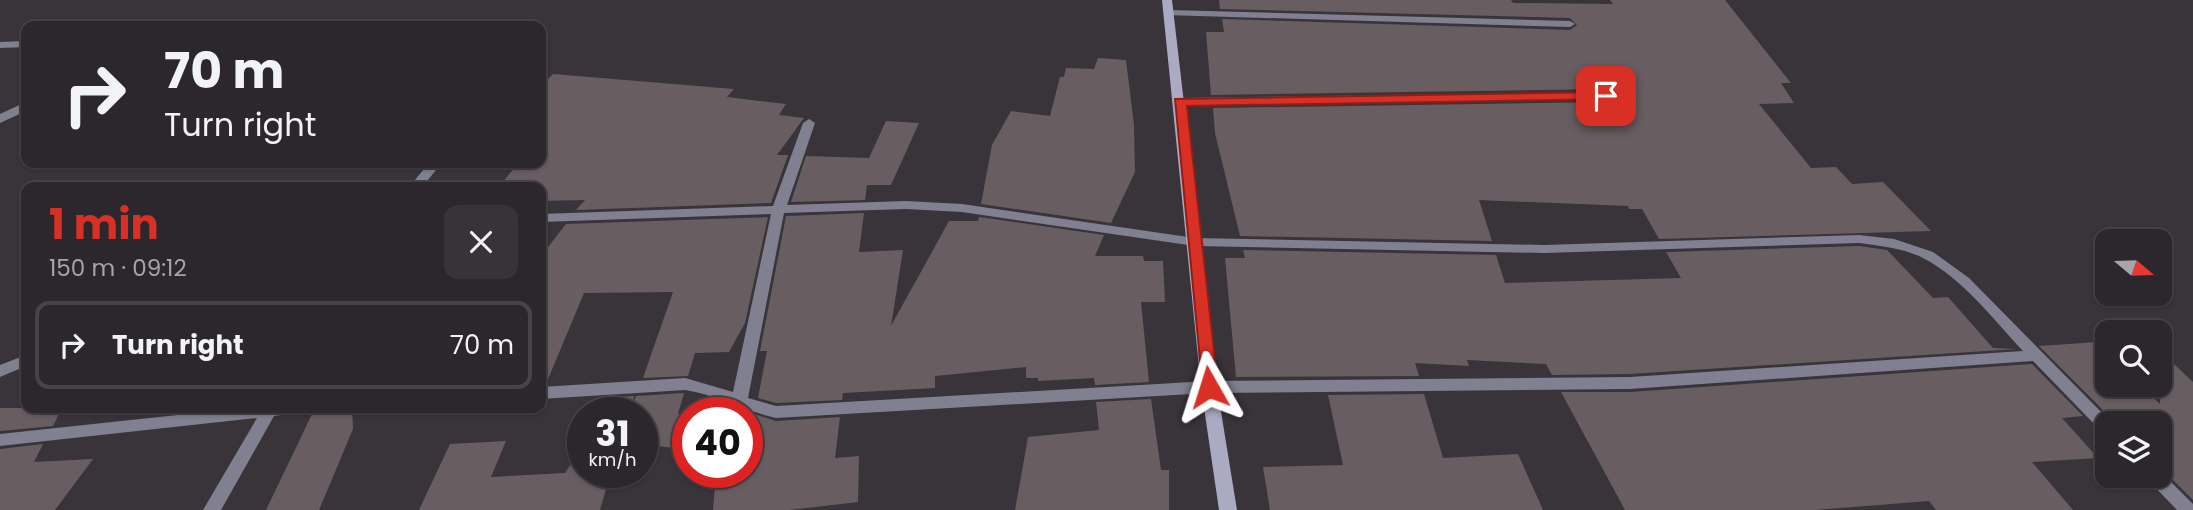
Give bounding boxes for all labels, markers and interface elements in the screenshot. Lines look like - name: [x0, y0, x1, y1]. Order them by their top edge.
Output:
- text: 70 m: [164, 37, 284, 105]
- icon: right: [49, 49, 140, 140]
- pin: [1576, 66, 1636, 126]
- icon: arrive: [1587, 77, 1625, 115]
- text: Turn right: [164, 102, 316, 147]
- text: 1 min: [49, 195, 159, 254]
- button: close: [444, 205, 518, 279]
- north arrow: [2095, 229, 2172, 306]
- map controls: [2095, 229, 2172, 488]
- text: 150 m · 09:12: [49, 252, 187, 284]
- button: search: [2095, 320, 2172, 397]
- icon: right: [53, 326, 91, 364]
- text: Turn right: [112, 327, 244, 363]
- text: 70 m: [450, 327, 514, 363]
- position arrow: [1172, 350, 1246, 424]
- speed limit sign: 40: [672, 397, 763, 488]
- text: 31: [595, 409, 630, 458]
- button: layers: [2095, 411, 2172, 488]
- text: km/h: [589, 447, 636, 472]

